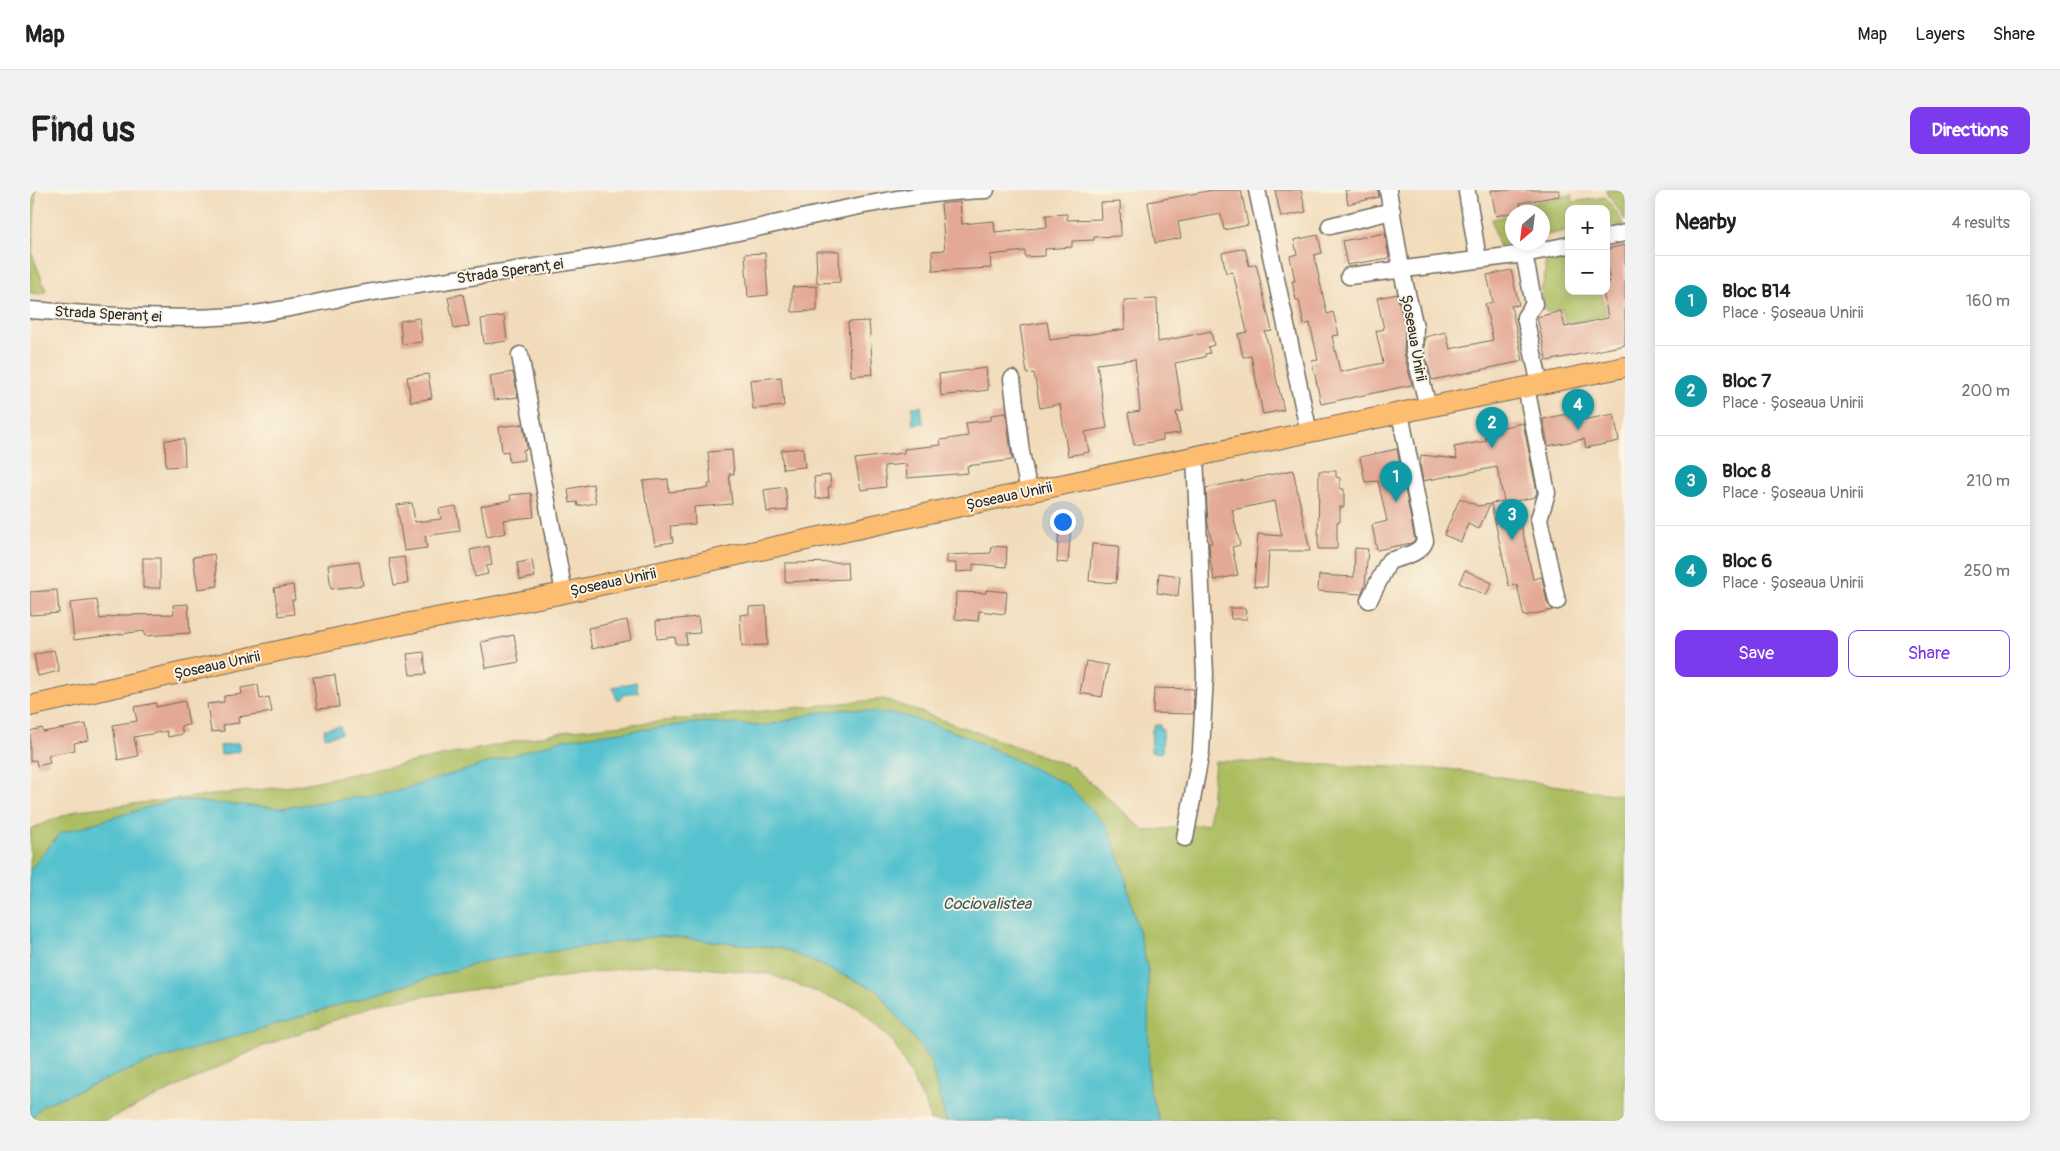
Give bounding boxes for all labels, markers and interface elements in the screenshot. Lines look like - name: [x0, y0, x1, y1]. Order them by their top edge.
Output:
- text: Map: [25, 20, 65, 49]
- text: Map: [1858, 23, 1887, 46]
- text: Layers: [1915, 23, 1965, 46]
- text: Share: [1993, 23, 2035, 46]
- button: Directions: [1910, 107, 2030, 154]
- text: Find us: [30, 108, 135, 152]
- north arrow: [1505, 205, 1550, 250]
- map controls: [1565, 205, 1610, 295]
- button: +: [1565, 205, 1610, 250]
- text: Nearby: [1675, 209, 1736, 236]
- text: 4 results: [1952, 213, 2010, 233]
- button: −: [1565, 250, 1610, 295]
- street label: Strada Speranței: [456, 255, 565, 288]
- text: Bloc B14: [1722, 279, 1790, 303]
- text: 1: [1688, 291, 1694, 311]
- text: 160 m: [1966, 291, 2010, 311]
- street label: Șoseaua Unirii: [1397, 293, 1431, 383]
- street label: Strada Speranței: [54, 302, 162, 327]
- text: Place · Șoseaua Unirii: [1722, 303, 1863, 323]
- text: Bloc 7: [1722, 369, 1771, 393]
- text: 2: [1687, 381, 1695, 401]
- text: 200 m: [1962, 381, 2010, 401]
- pin: 4: [1562, 389, 1594, 430]
- text: Place · Șoseaua Unirii: [1722, 393, 1863, 413]
- pin: 2: [1476, 407, 1508, 448]
- text: Bloc 8: [1722, 459, 1771, 483]
- pin: 1: [1380, 461, 1412, 502]
- text: 3: [1687, 471, 1695, 491]
- text: 210 m: [1966, 471, 2010, 491]
- street label: Șoseaua Unirii: [964, 478, 1054, 515]
- text: Place · Șoseaua Unirii: [1722, 483, 1863, 503]
- pin: 3: [1496, 499, 1528, 540]
- your location: [1050, 509, 1076, 535]
- text: Bloc 6: [1722, 549, 1772, 573]
- text: 4: [1686, 561, 1696, 581]
- text: 250 m: [1964, 561, 2010, 581]
- street label: Șoseaua Unirii: [568, 564, 658, 601]
- text: Place · Șoseaua Unirii: [1722, 573, 1863, 593]
- button: Save: [1675, 630, 1838, 677]
- button: Share: [1848, 630, 2010, 677]
- street label: Șoseaua Unirii: [172, 647, 262, 684]
- water label: Cociovalistea: [943, 894, 1033, 914]

